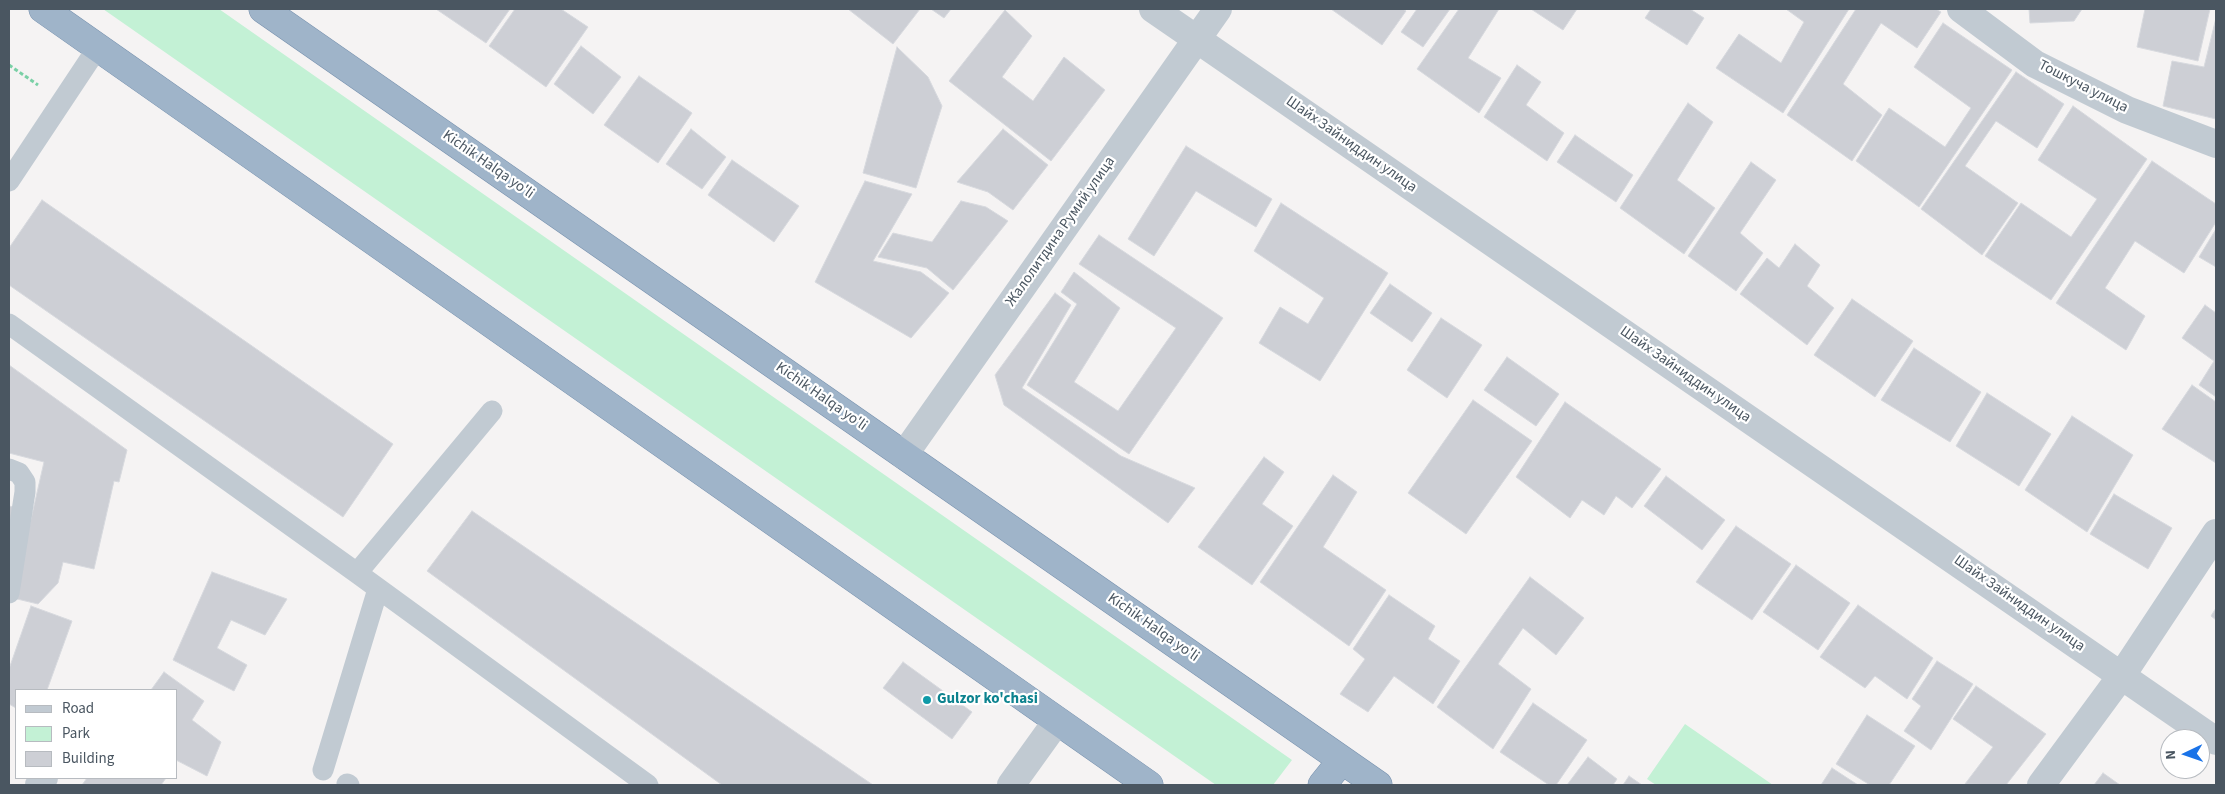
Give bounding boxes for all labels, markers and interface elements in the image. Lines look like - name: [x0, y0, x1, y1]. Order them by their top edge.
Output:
- street label: Тошкуча улица: [2035, 57, 2131, 117]
- street label: Шайх Зайниддин улица: [1282, 93, 1420, 197]
- street label: Kichik Halqa yo'li: [439, 127, 537, 203]
- street label: Жалолитдина Румий улица: [1002, 154, 1120, 310]
- street label: Шайх Зайниддин улица: [1616, 323, 1754, 427]
- street label: Kichik Halqa yo'li: [772, 359, 870, 435]
- street label: Шайх Зайниддин улица: [1950, 552, 2088, 656]
- street label: Kichik Halqa yo'li: [1104, 590, 1202, 666]
- legend: [15, 689, 178, 779]
- place label: Gulzor ko'chasi: [937, 691, 1038, 709]
- marker: Gulzor ko'chasi: [921, 694, 933, 706]
- text: Road: [62, 698, 94, 719]
- text: Park: [62, 723, 90, 744]
- north arrow: [2160, 729, 2210, 779]
- text: Building: [62, 748, 114, 769]
- text: N: [2161, 750, 2181, 760]

